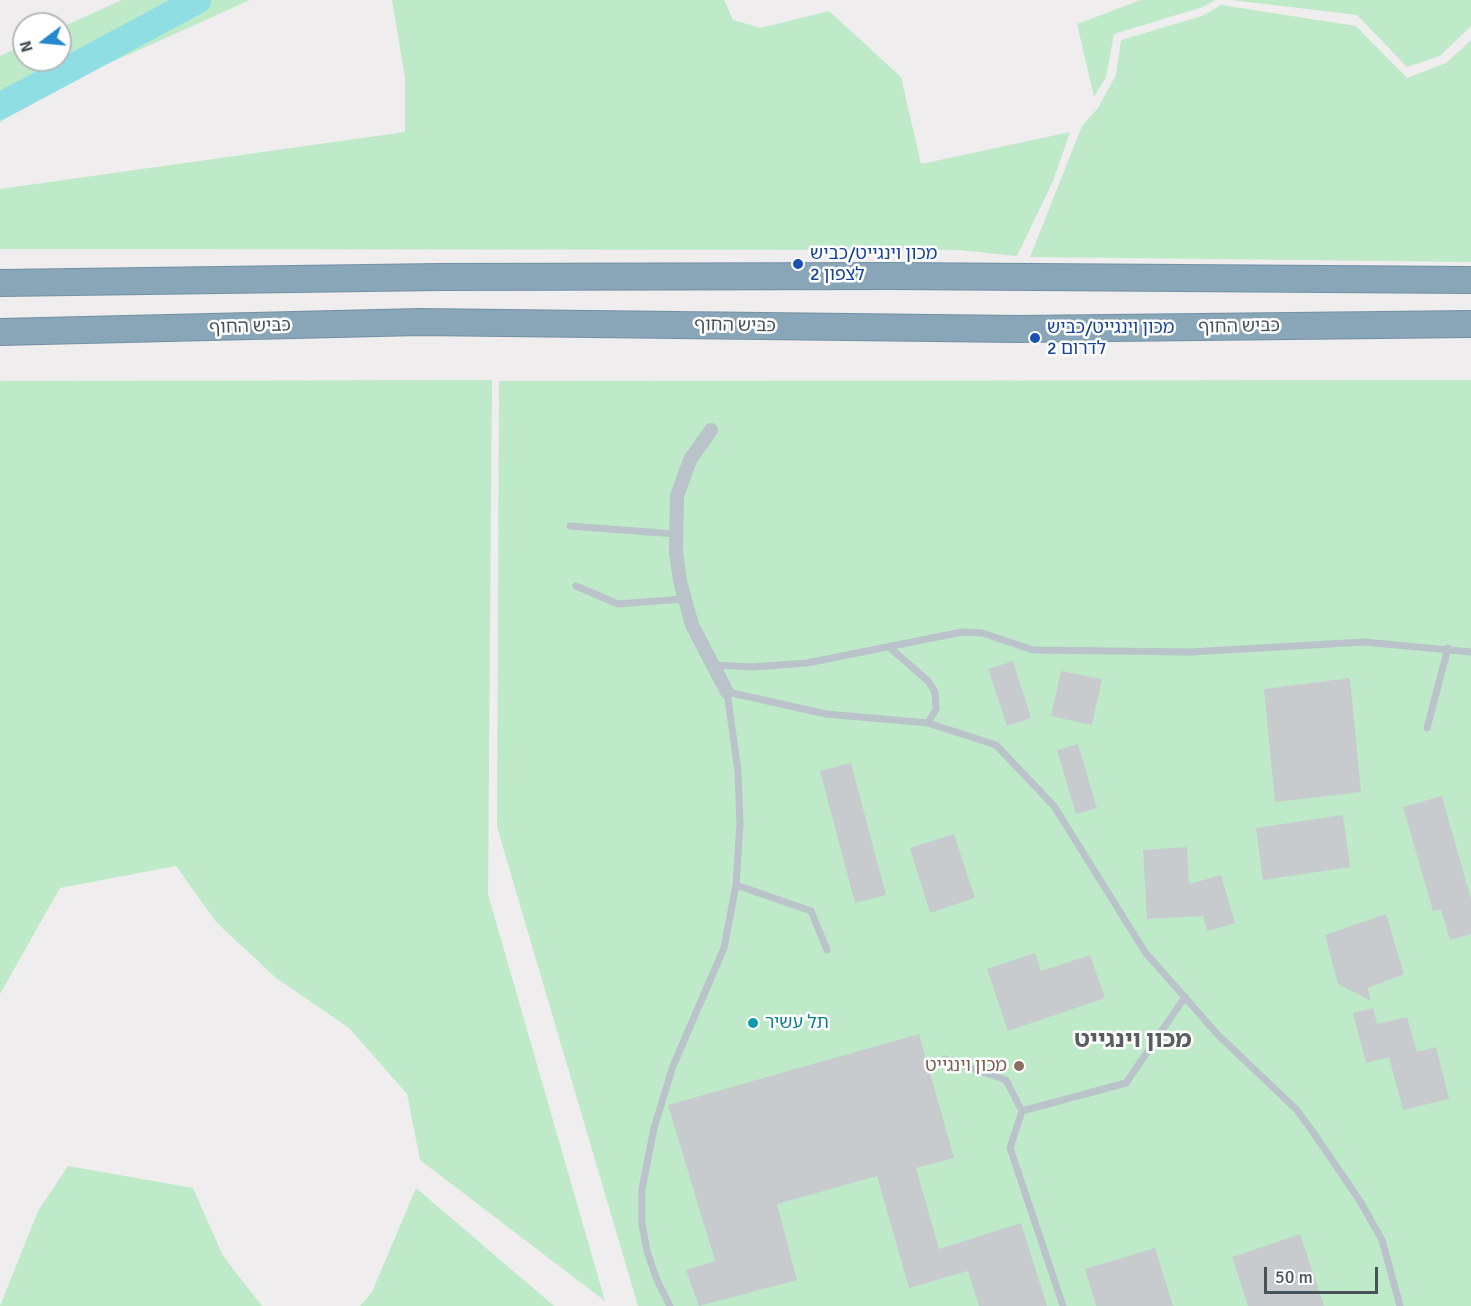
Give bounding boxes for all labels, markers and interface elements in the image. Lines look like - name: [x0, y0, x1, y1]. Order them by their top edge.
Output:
- north arrow: [12, 12, 72, 72]
- text: N: [15, 38, 38, 55]
- place label: מכון וינגייט/כביש 2 לצפון: [810, 243, 937, 286]
- marker: מכון וינגייט/כביש 2 לצפון: [791, 257, 805, 271]
- street label: כביש החוף: [694, 314, 776, 338]
- street label: כביש החוף: [209, 315, 291, 339]
- street label: כביש החוף: [1198, 315, 1280, 339]
- place label: מכון וינגייט/כביש 2 לדרום: [1047, 317, 1174, 360]
- marker: מכון וינגייט/כביש 2 לדרום: [1028, 331, 1042, 345]
- place label: תל עשיר: [765, 1012, 829, 1034]
- marker: תל עשיר: [746, 1016, 760, 1030]
- district label: מכון וינגייט: [1074, 1027, 1192, 1055]
- place label: מכון וינגייט: [925, 1055, 1007, 1077]
- marker: מכון וינגייט: [1012, 1059, 1026, 1073]
- scale bar: [1267, 1255, 1381, 1293]
- text: 50 m: [1275, 1266, 1313, 1288]

